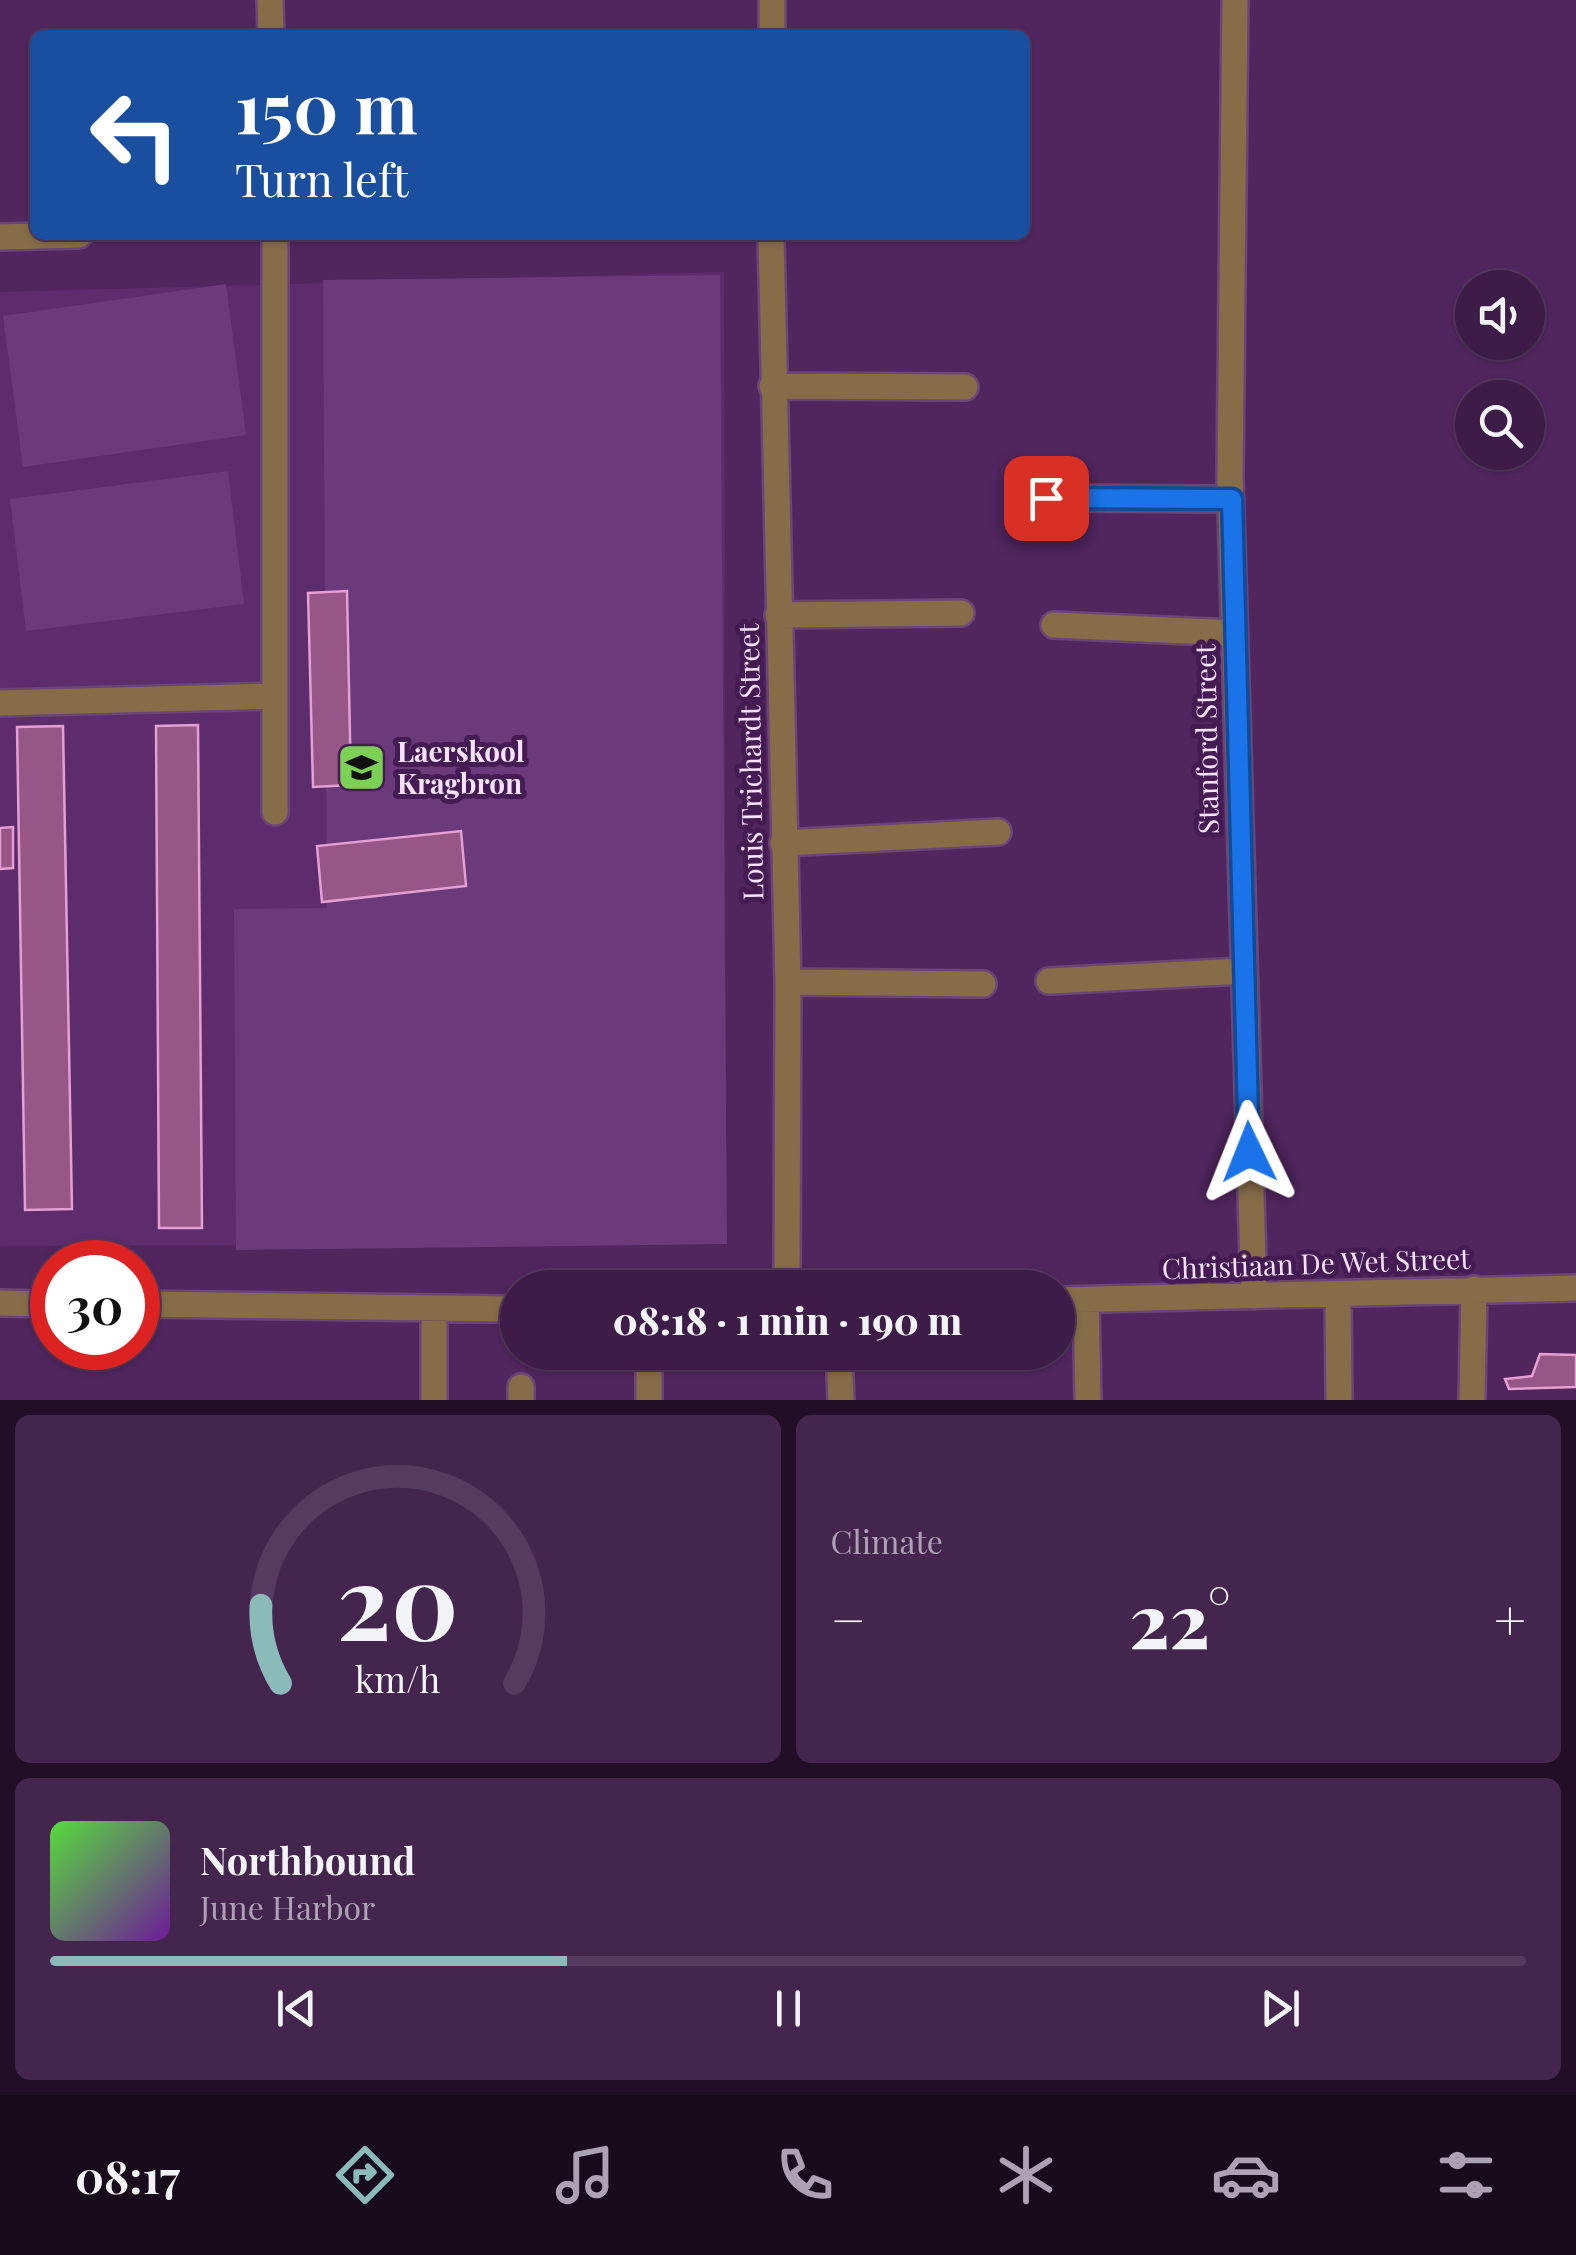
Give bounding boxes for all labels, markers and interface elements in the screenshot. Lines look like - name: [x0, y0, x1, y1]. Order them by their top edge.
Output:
- text: 150 m: [235, 58, 418, 152]
- icon: left: [70, 70, 200, 200]
- text: Turn left: [235, 148, 409, 208]
- map controls: [1455, 270, 1545, 470]
- button: sound: [1455, 270, 1545, 360]
- button: search: [1455, 380, 1545, 470]
- pin: [1004, 456, 1089, 541]
- icon: arrive: [1019, 471, 1074, 526]
- street label: Louis Trichardt Street: [729, 622, 770, 901]
- street label: Stanford Street: [1185, 643, 1226, 834]
- place label: Laerskool Kragbron: [397, 732, 525, 801]
- school or university icon: Laerskool Kragbron: [336, 742, 388, 794]
- position arrow: [1197, 1100, 1301, 1204]
- street label: Christiaan De Wet Street: [1161, 1239, 1472, 1286]
- speed limit sign: 30: [30, 1240, 160, 1370]
- text: 08:18 · 1 min · 190 m: [613, 1294, 962, 1345]
- text: Climate: [831, 1519, 943, 1562]
- text: 20: [337, 1528, 458, 1667]
- text: 22°: [1129, 1568, 1231, 1668]
- text: −: [831, 1581, 866, 1655]
- text: +: [1494, 1581, 1526, 1655]
- text: km/h: [355, 1654, 441, 1702]
- text: Northbound: [200, 1834, 415, 1885]
- text: June Harbor: [200, 1885, 375, 1928]
- icon: previous: [269, 1981, 324, 2036]
- icon: pause: [761, 1981, 816, 2036]
- icon: next: [1253, 1981, 1308, 2036]
- icon: directions: [330, 2140, 400, 2210]
- icon: music: [550, 2140, 620, 2210]
- icon: phone: [770, 2140, 840, 2210]
- icon: climate: [991, 2140, 1061, 2210]
- icon: car: [1211, 2140, 1281, 2210]
- icon: filters: [1431, 2140, 1501, 2210]
- text: 08:17: [75, 2145, 180, 2205]

